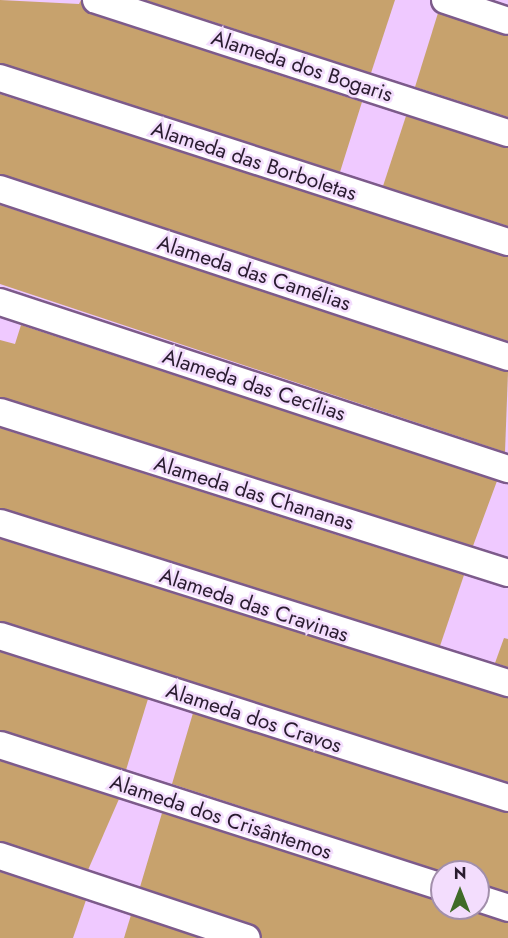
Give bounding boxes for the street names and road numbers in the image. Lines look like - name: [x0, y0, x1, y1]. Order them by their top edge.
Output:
- street label: Alameda dos Bogaris: [208, 25, 396, 107]
- street label: Alameda das Borboletas: [148, 116, 360, 206]
- street label: Alameda das Camélias: [154, 230, 354, 316]
- street label: Alameda das Cecílias: [159, 344, 349, 426]
- street label: Alameda das Chananas: [151, 451, 357, 535]
- street label: Alameda das Cravinas: [156, 563, 352, 647]
- street label: Alameda dos Cravos: [163, 678, 345, 758]
- street label: Alameda dos Crisântemos: [107, 769, 335, 865]

